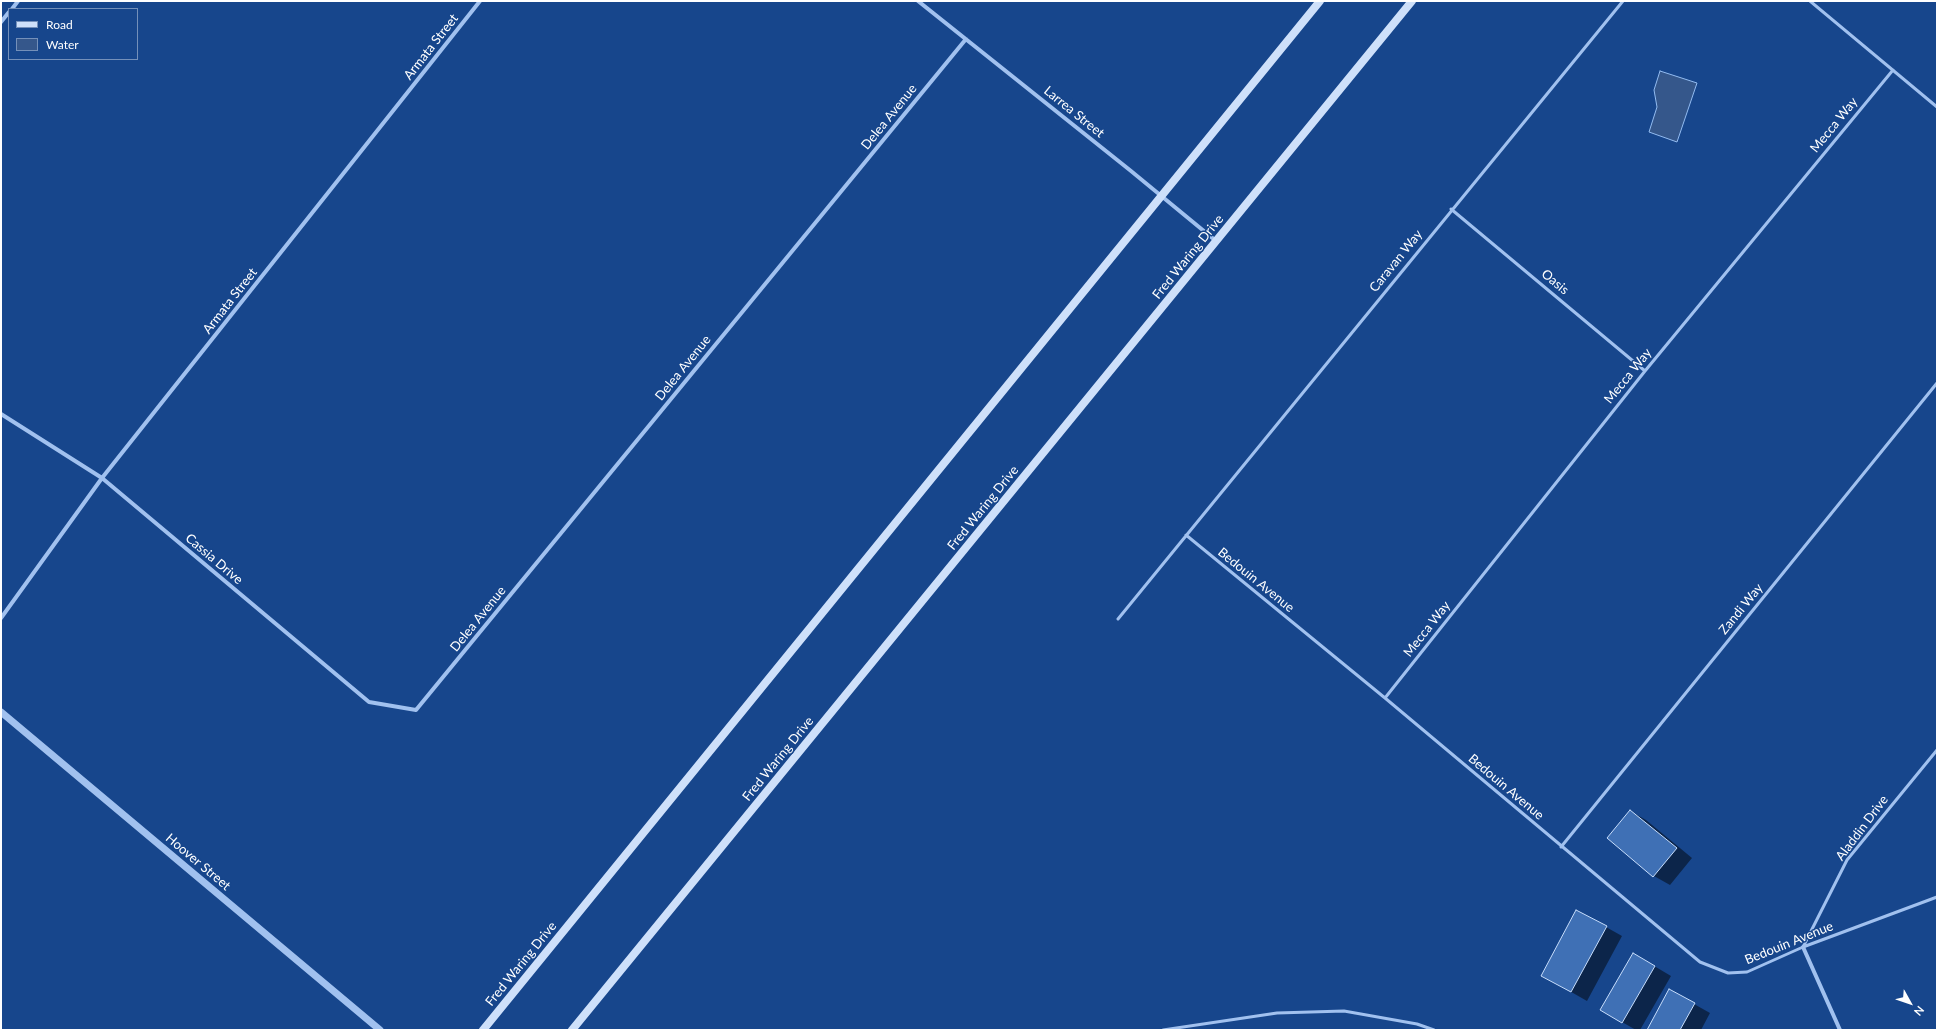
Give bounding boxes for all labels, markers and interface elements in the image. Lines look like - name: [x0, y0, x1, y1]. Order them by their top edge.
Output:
- legend: [8, 8, 138, 60]
- street label: Armata Street: [400, 11, 462, 83]
- text: Road: [46, 17, 73, 32]
- text: Water: [46, 37, 79, 52]
- street label: Delea Avenue: [858, 81, 920, 153]
- street label: Larrea Street: [1041, 83, 1107, 141]
- street label: Mecca Way: [1807, 94, 1861, 156]
- street label: Fred Waring Drive: [1149, 212, 1227, 302]
- street label: Caravan Way: [1366, 227, 1426, 295]
- street label: Armata Street: [199, 265, 261, 337]
- street label: Oasis: [1538, 266, 1572, 298]
- street label: Delea Avenue: [652, 332, 714, 404]
- street label: Mecca Way: [1601, 345, 1655, 407]
- street label: Fred Waring Drive: [944, 463, 1022, 553]
- street label: Cassia Drive: [182, 530, 246, 588]
- street label: Bedouin Avenue: [1215, 544, 1297, 616]
- street label: Zandi Way: [1716, 580, 1766, 638]
- street label: Delea Avenue: [447, 583, 509, 655]
- street label: Mecca Way: [1400, 598, 1454, 660]
- street label: Fred Waring Drive: [739, 714, 817, 804]
- street label: Bedouin Avenue: [1465, 751, 1547, 823]
- street label: Aladdin Drive: [1832, 792, 1892, 864]
- street label: Hoover Street: [162, 830, 234, 894]
- street label: Bedouin Avenue: [1743, 918, 1835, 968]
- street label: Fred Waring Drive: [482, 919, 560, 1009]
- north arrow: [1890, 983, 1930, 1023]
- text: N: [1912, 1004, 1927, 1018]

